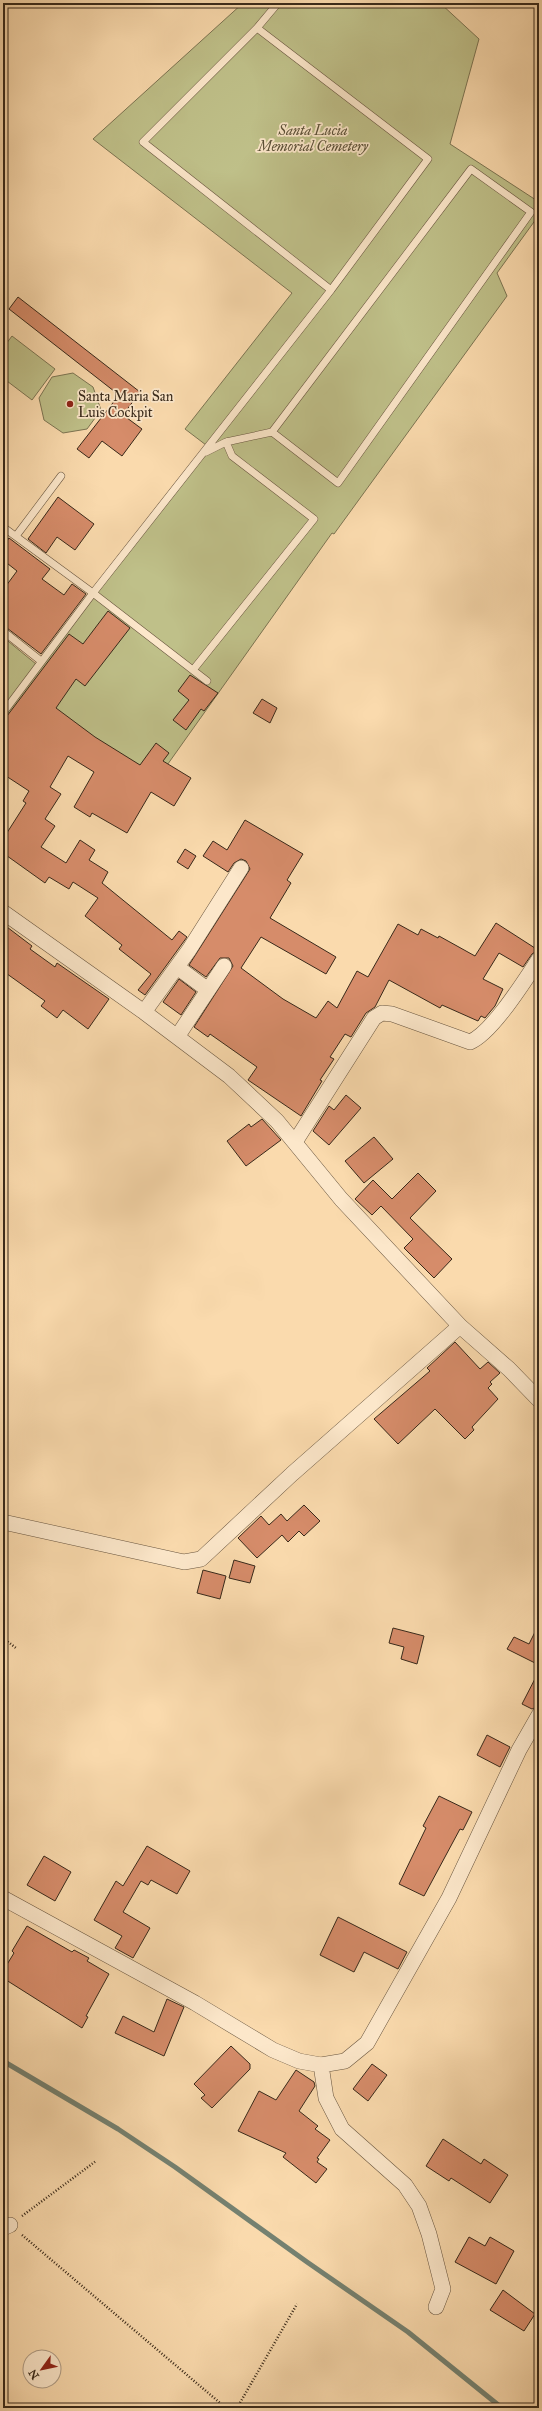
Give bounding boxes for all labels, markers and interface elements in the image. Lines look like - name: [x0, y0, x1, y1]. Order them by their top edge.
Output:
- park label: Santa Lucia Memorial Cemetery: [256, 122, 369, 155]
- place label: Santa Maria San Luis Cockpit: [78, 388, 174, 421]
- marker: Santa Maria San Luis Cockpit: [65, 399, 75, 409]
- north arrow: [22, 2349, 62, 2389]
- text: N: [26, 2366, 42, 2382]

